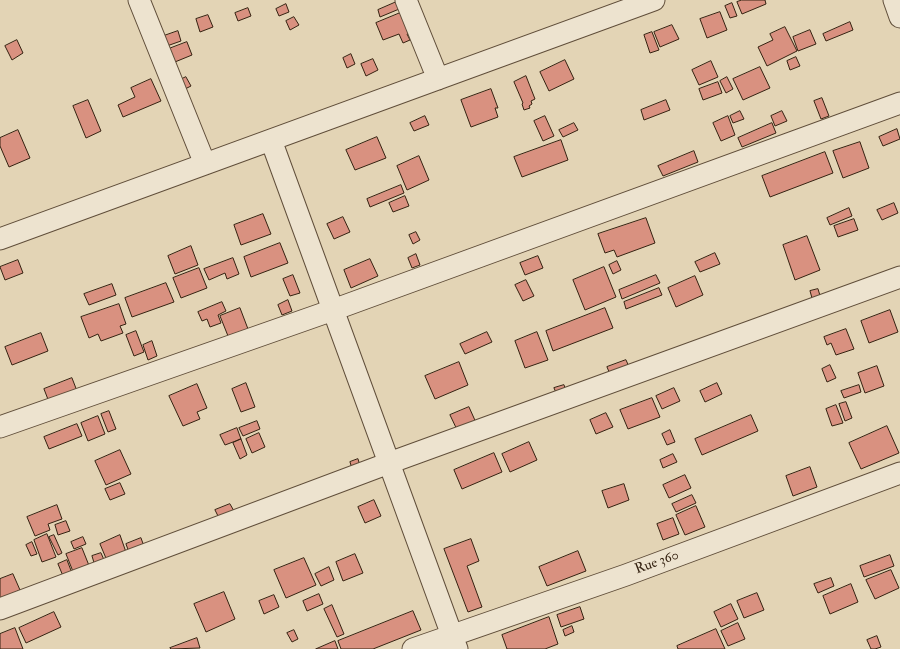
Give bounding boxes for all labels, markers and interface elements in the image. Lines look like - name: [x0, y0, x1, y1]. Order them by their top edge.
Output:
- street label: Rue 360: [633, 547, 681, 579]

